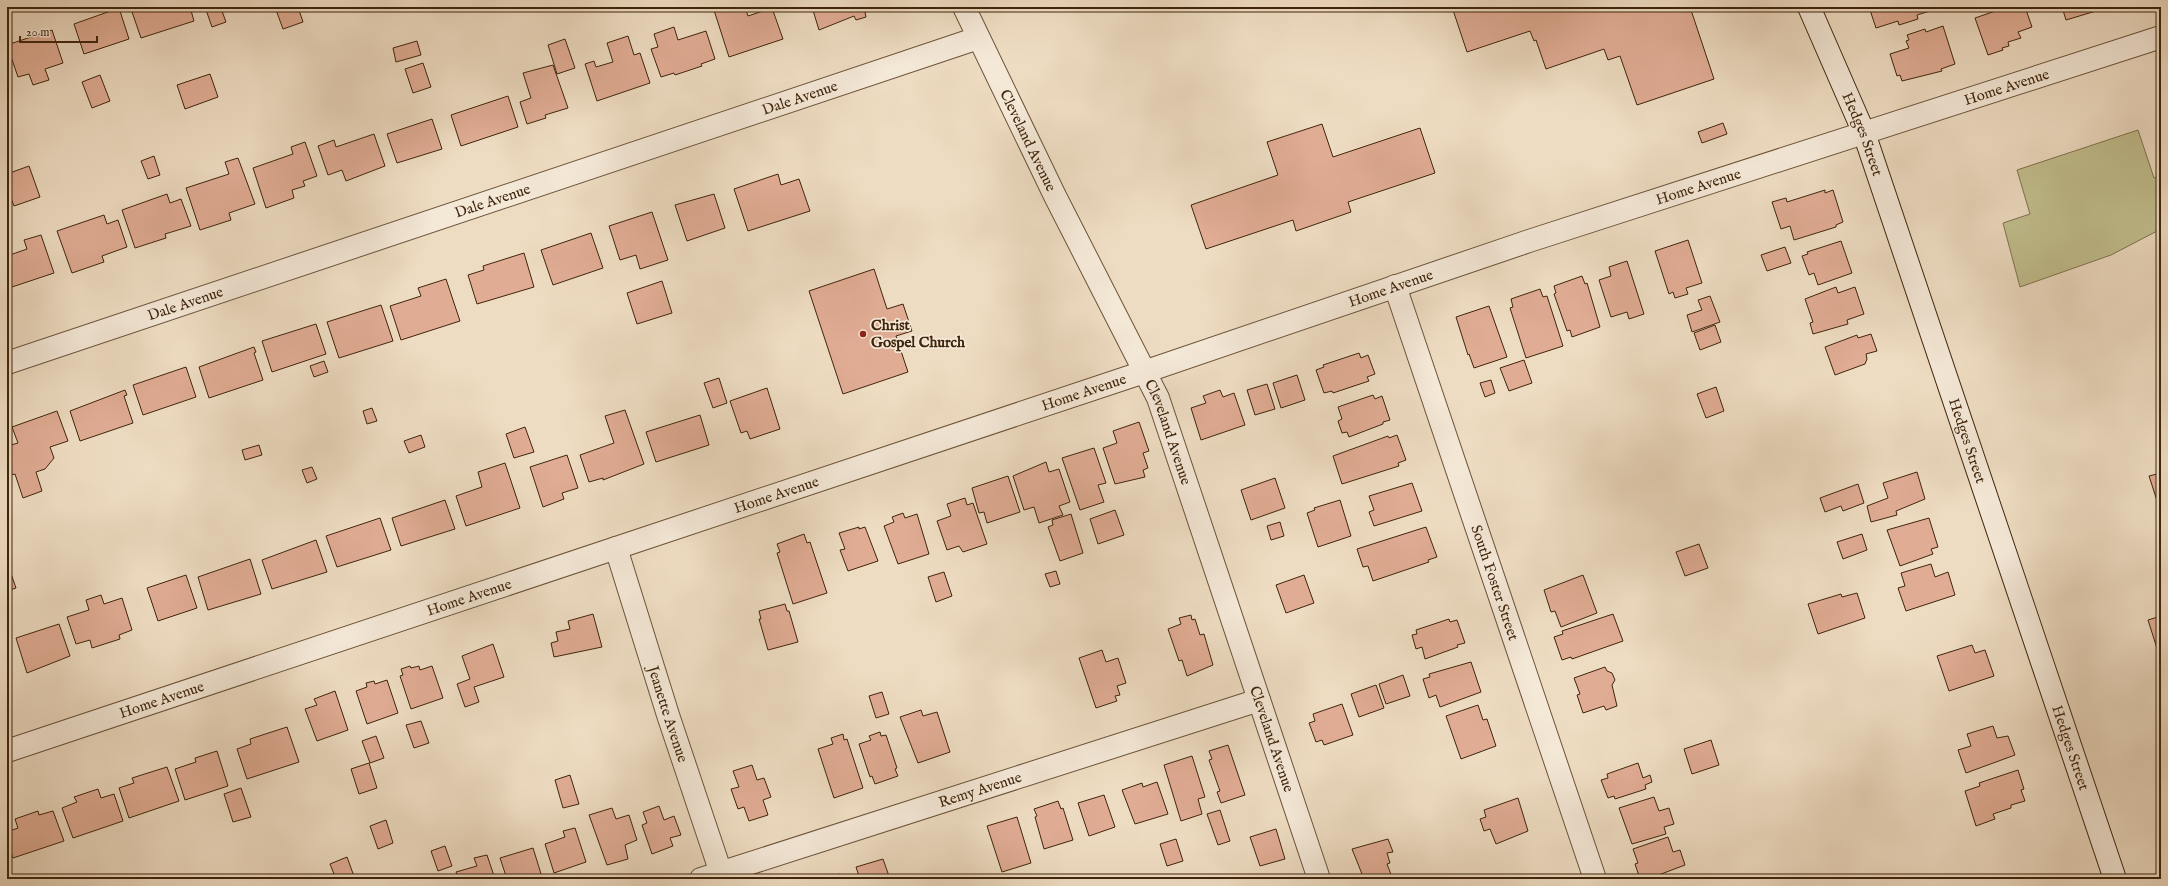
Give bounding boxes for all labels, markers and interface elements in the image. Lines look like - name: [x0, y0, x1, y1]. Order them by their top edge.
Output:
- scale bar: [20, 18, 97, 44]
- text: 20 m: [26, 25, 49, 40]
- street label: Home Avenue: [1962, 65, 2052, 110]
- street label: Dale Avenue: [760, 77, 840, 120]
- street label: Cleveland Avenue: [995, 86, 1060, 195]
- street label: Hedges Street: [1837, 89, 1887, 179]
- street label: Home Avenue: [1653, 164, 1743, 209]
- street label: Dale Avenue: [452, 179, 533, 222]
- street label: Home Avenue: [1346, 265, 1436, 312]
- street label: Dale Avenue: [145, 282, 226, 325]
- place label: Christ Gospel Church: [871, 316, 966, 352]
- marker: Christ Gospel Church: [858, 329, 868, 339]
- street label: Home Avenue: [1039, 370, 1129, 416]
- street label: Cleveland Avenue: [1140, 376, 1195, 488]
- street label: Hedges Street: [1944, 396, 1990, 486]
- street label: Home Avenue: [732, 472, 822, 518]
- street label: South Foster Street: [1466, 522, 1523, 643]
- street label: Home Avenue: [424, 574, 514, 620]
- street label: Jeanette Avenue: [643, 662, 692, 765]
- street label: Home Avenue: [117, 677, 207, 723]
- street label: Cleveland Avenue: [1245, 683, 1298, 795]
- street label: Hedges Street: [2047, 703, 2093, 793]
- street label: Remy Avenue: [936, 768, 1024, 812]

